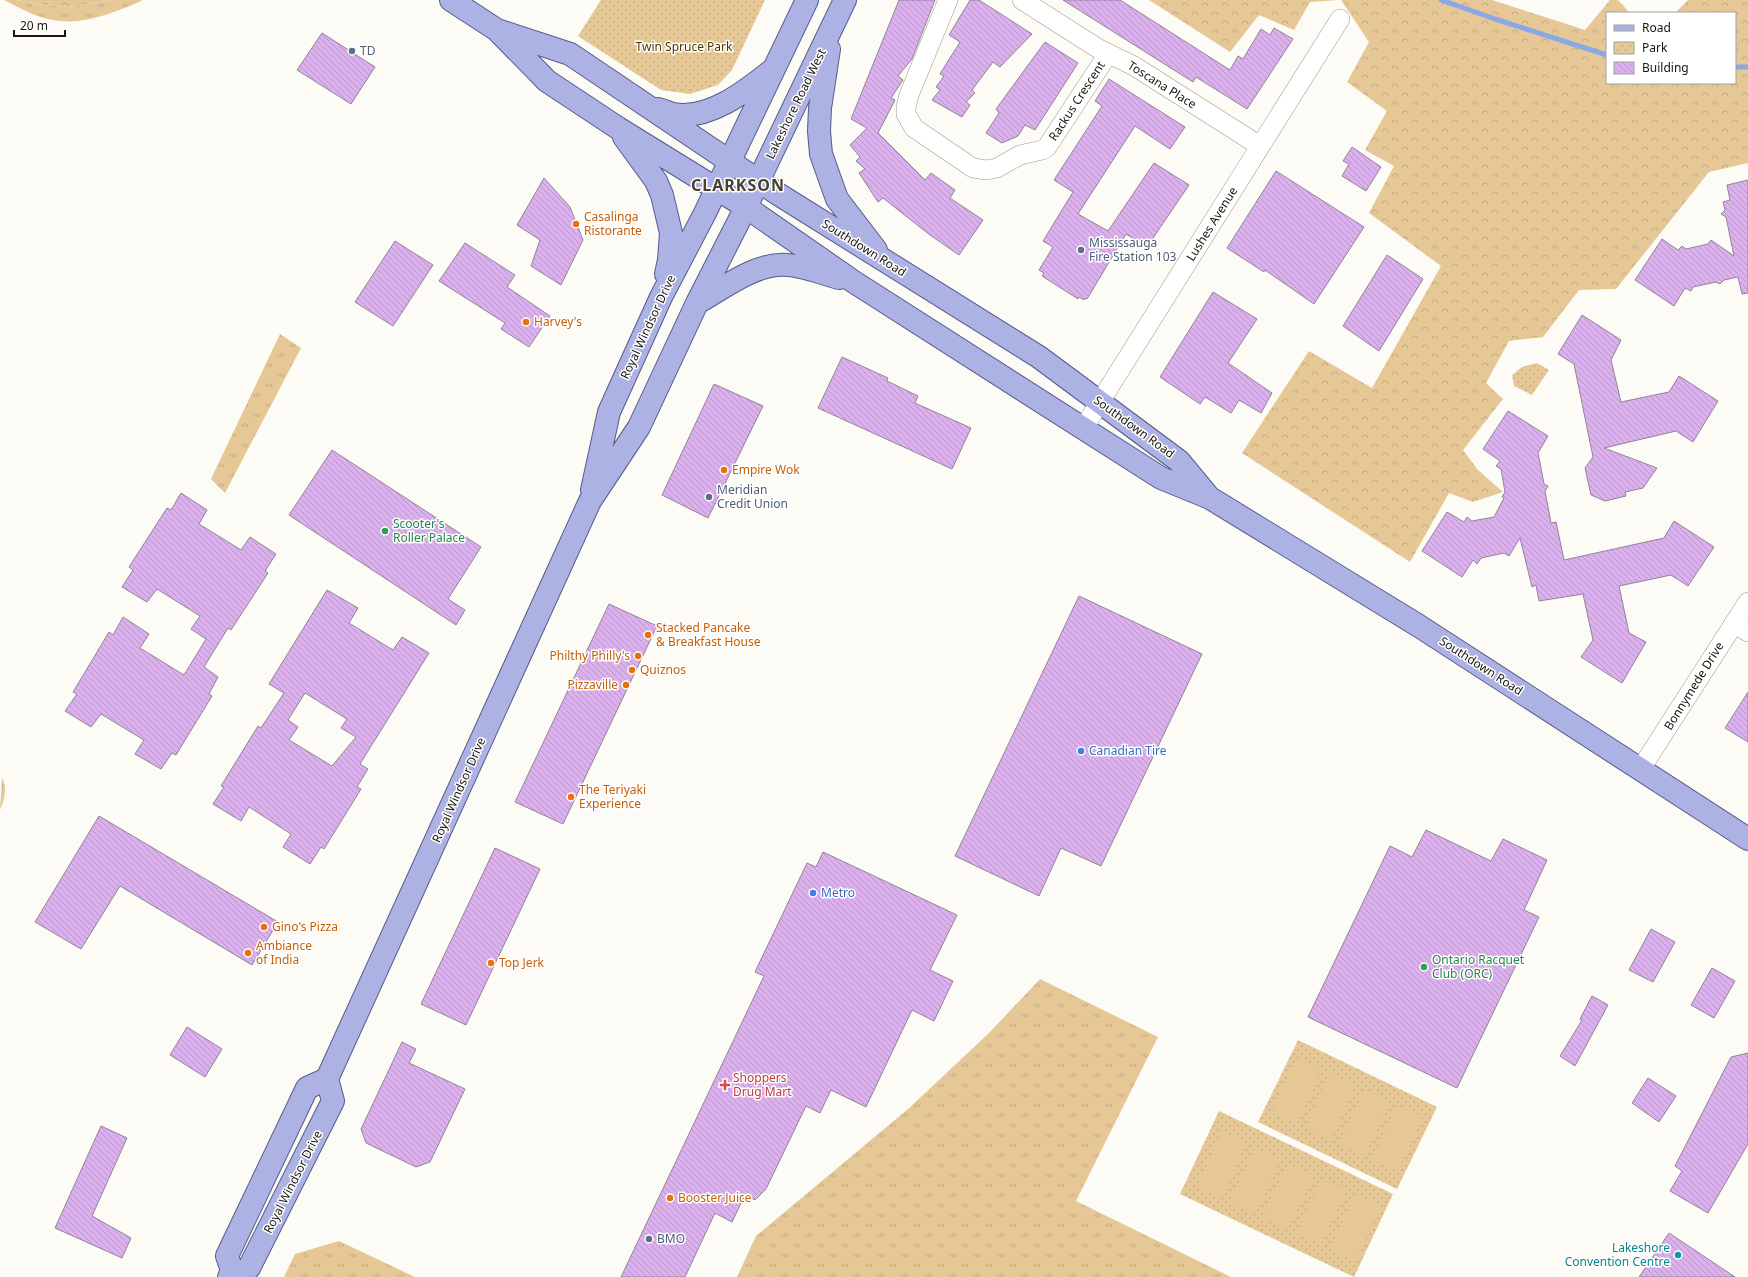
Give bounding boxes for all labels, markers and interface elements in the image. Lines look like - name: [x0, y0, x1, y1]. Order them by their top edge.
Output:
- scale bar: [14, 12, 65, 38]
- legend: [1606, 12, 1736, 84]
- text: 20 m: [20, 17, 48, 34]
- text: Road: [1642, 19, 1671, 36]
- park label: Twin Spruce Park: [636, 38, 733, 55]
- text: Park: [1642, 39, 1668, 56]
- place label: TD: [360, 42, 376, 59]
- street label: Lakeshore Road West: [761, 45, 830, 162]
- marker: TD: [347, 46, 357, 56]
- street label: Rackus Crescent: [1044, 57, 1109, 144]
- street label: Toscana Place: [1125, 57, 1200, 113]
- text: Building: [1642, 59, 1689, 76]
- district label: CLARKSON: [691, 174, 785, 196]
- street label: Lushes Avenue: [1182, 183, 1241, 264]
- place label: Casalinga Ristorante: [584, 208, 642, 239]
- street label: Southdown Road: [819, 215, 910, 280]
- marker: Casalinga Ristorante: [571, 219, 581, 229]
- place label: Mississauga Fire Station 103: [1089, 234, 1177, 265]
- marker: Mississauga Fire Station 103: [1076, 245, 1086, 255]
- street label: Royal Windsor Drive: [616, 272, 679, 382]
- place label: Harvey's: [534, 313, 582, 330]
- marker: Harvey's: [521, 317, 531, 327]
- street label: Southdown Road: [1090, 391, 1178, 462]
- place label: Empire Wok: [732, 461, 800, 478]
- marker: Empire Wok: [719, 465, 729, 475]
- place label: Meridian Credit Union: [717, 481, 788, 512]
- marker: Meridian Credit Union: [704, 492, 714, 502]
- place label: Scooter's Roller Palace: [393, 515, 465, 546]
- marker: Scooter's Roller Palace: [380, 526, 390, 536]
- place label: Stacked Pancake & Breakfast House: [656, 619, 761, 650]
- marker: Stacked Pancake & Breakfast House: [643, 630, 653, 640]
- street label: Southdown Road: [1436, 632, 1526, 699]
- street label: Bonnymede Drive: [1660, 638, 1728, 733]
- place label: Philthy Philly's: [549, 647, 630, 664]
- marker: Philthy Philly's: [633, 651, 643, 661]
- place label: Quiznos: [640, 661, 686, 678]
- marker: Quiznos: [627, 665, 637, 675]
- place label: Pizzaville: [567, 676, 618, 693]
- marker: Pizzaville: [621, 680, 631, 690]
- street label: Royal Windsor Drive: [428, 734, 489, 845]
- place label: Canadian Tire: [1089, 742, 1167, 759]
- marker: Canadian Tire: [1076, 746, 1086, 756]
- place label: The Teriyaki Experience: [579, 781, 646, 812]
- marker: The Teriyaki Experience: [566, 792, 576, 802]
- place label: Metro: [821, 884, 855, 901]
- marker: Metro: [808, 888, 818, 898]
- place label: Gino's Pizza: [272, 918, 338, 935]
- marker: Gino's Pizza: [259, 922, 269, 932]
- place label: Ambiance of India: [256, 937, 312, 968]
- marker: Ambiance of India: [243, 948, 253, 958]
- place label: Ontario Racquet Club (ORC): [1432, 951, 1525, 982]
- place label: Top Jerk: [499, 954, 545, 971]
- marker: Top Jerk: [486, 958, 496, 968]
- marker: Ontario Racquet Club (ORC): [1419, 962, 1429, 972]
- place label: Shoppers Drug Mart: [733, 1069, 792, 1100]
- marker: Shoppers Drug Mart: [720, 1080, 730, 1090]
- street label: Royal Windsor Drive: [259, 1127, 326, 1236]
- place label: Booster Juice: [678, 1189, 752, 1206]
- marker: Booster Juice: [665, 1193, 675, 1203]
- place label: BMO: [657, 1230, 685, 1247]
- marker: BMO: [644, 1234, 654, 1244]
- place label: Lakeshore Convention Centre: [1565, 1239, 1670, 1270]
- marker: Lakeshore Convention Centre: [1673, 1250, 1683, 1260]

